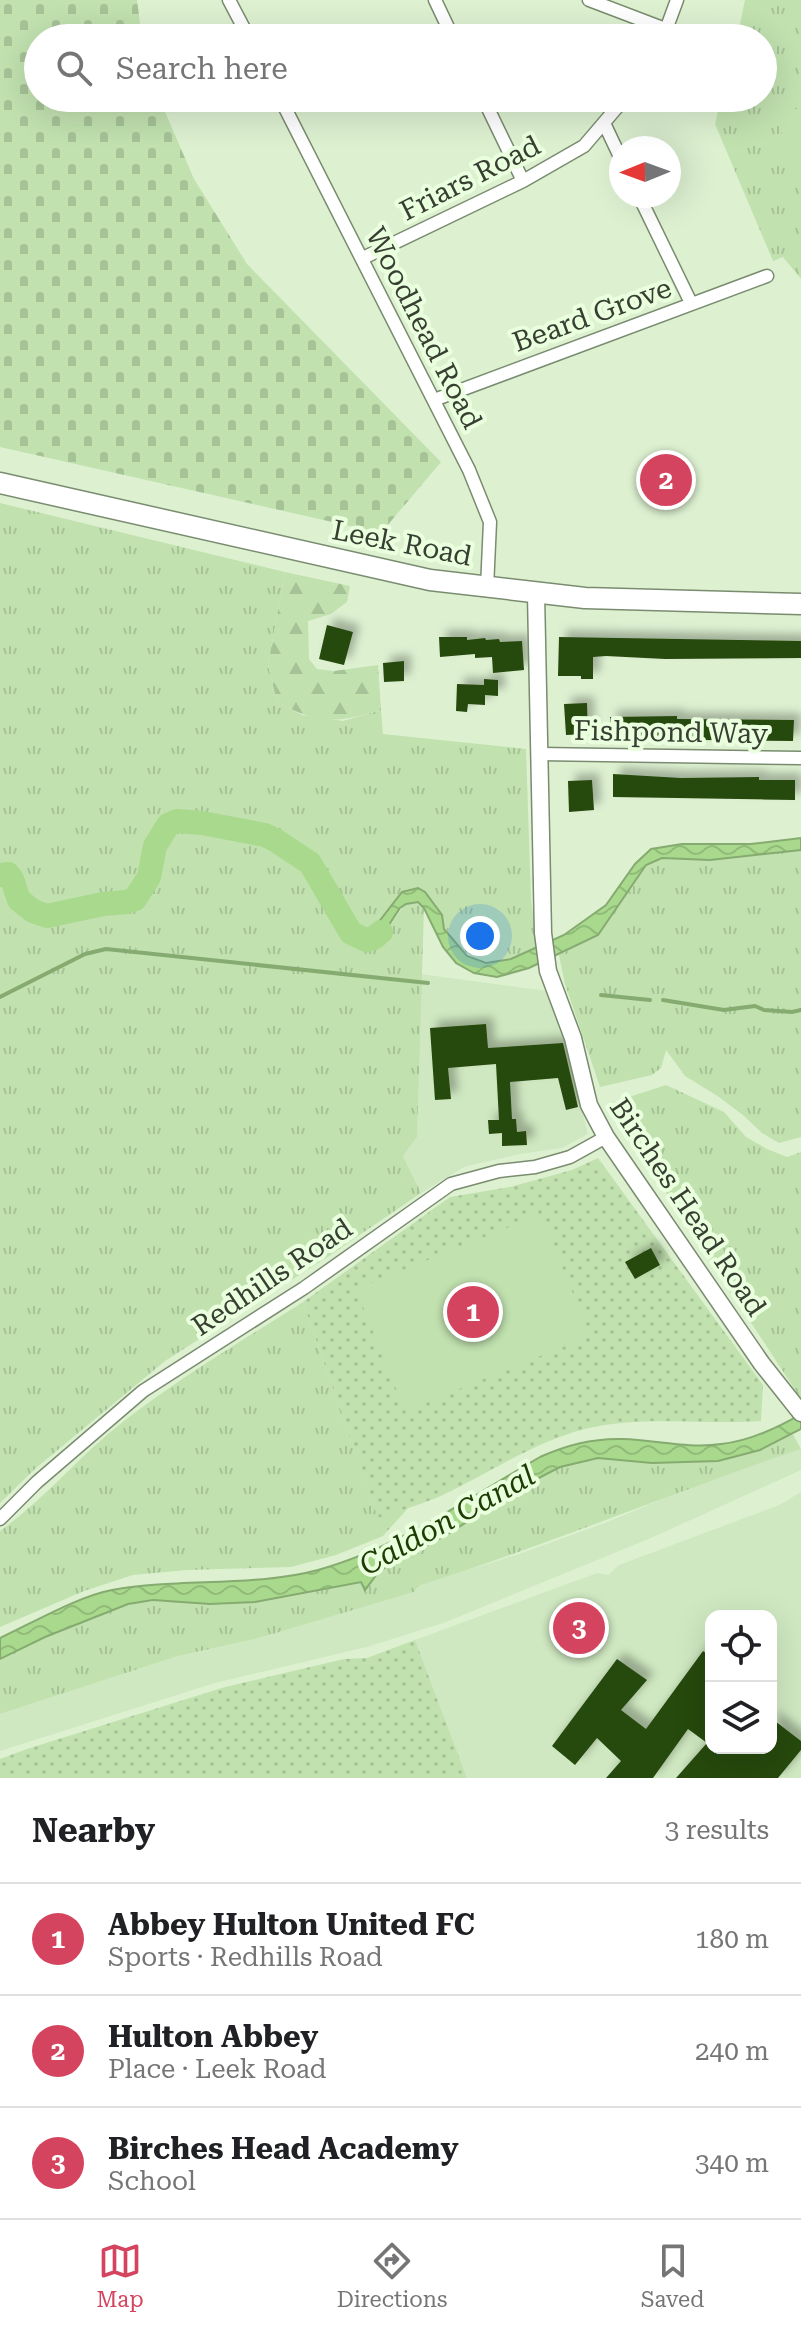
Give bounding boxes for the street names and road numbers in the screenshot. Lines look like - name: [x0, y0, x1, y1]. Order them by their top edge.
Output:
- street label: Friars Road: [394, 129, 546, 227]
- street label: Woodhead Road: [359, 222, 489, 434]
- street label: Beard Grove: [508, 271, 676, 359]
- street label: Leek Road: [329, 513, 475, 573]
- street label: Fishpond Way: [574, 714, 769, 750]
- street label: Birches Head Road: [603, 1092, 773, 1322]
- street label: Redhills Road: [186, 1211, 358, 1343]

